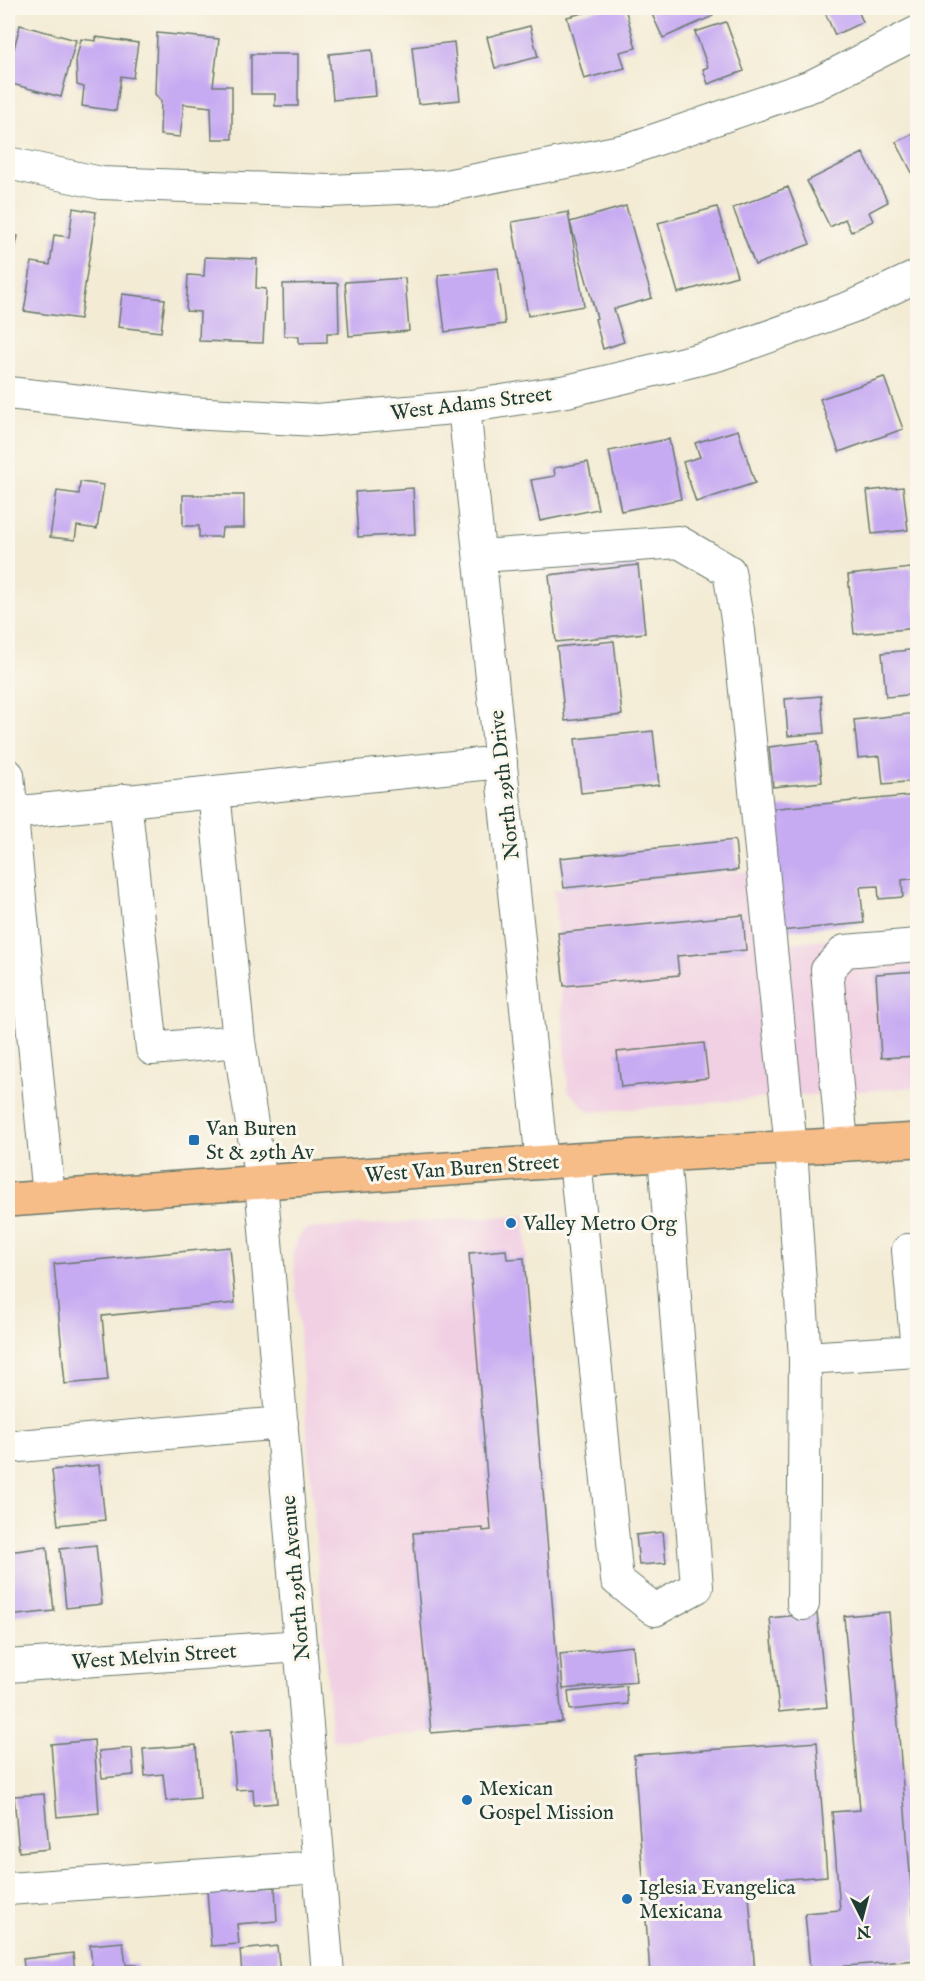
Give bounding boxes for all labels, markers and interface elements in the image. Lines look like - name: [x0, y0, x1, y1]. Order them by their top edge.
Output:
- street label: West Adams Street: [389, 381, 554, 428]
- street label: North 29th Drive: [484, 708, 527, 861]
- place label: Van Buren St & 29th Av: [205, 1116, 315, 1167]
- marker: Van Buren St & 29th Av: [187, 1133, 201, 1147]
- street label: West Van Buren Street: [364, 1149, 560, 1190]
- place label: Valley Metro Org: [522, 1211, 678, 1238]
- marker: Valley Metro Org: [504, 1216, 518, 1230]
- street label: North 29th Avenue: [276, 1494, 317, 1662]
- street label: West Melvin Street: [71, 1638, 238, 1677]
- place label: Mexican Gospel Mission: [479, 1776, 614, 1827]
- marker: Mexican Gospel Mission: [460, 1793, 474, 1807]
- place label: Iglesia Evangelica Mexicana: [639, 1875, 797, 1926]
- north arrow: [832, 1888, 892, 1948]
- marker: Iglesia Evangelica Mexicana: [620, 1892, 634, 1906]
- text: N: [855, 1920, 872, 1942]

